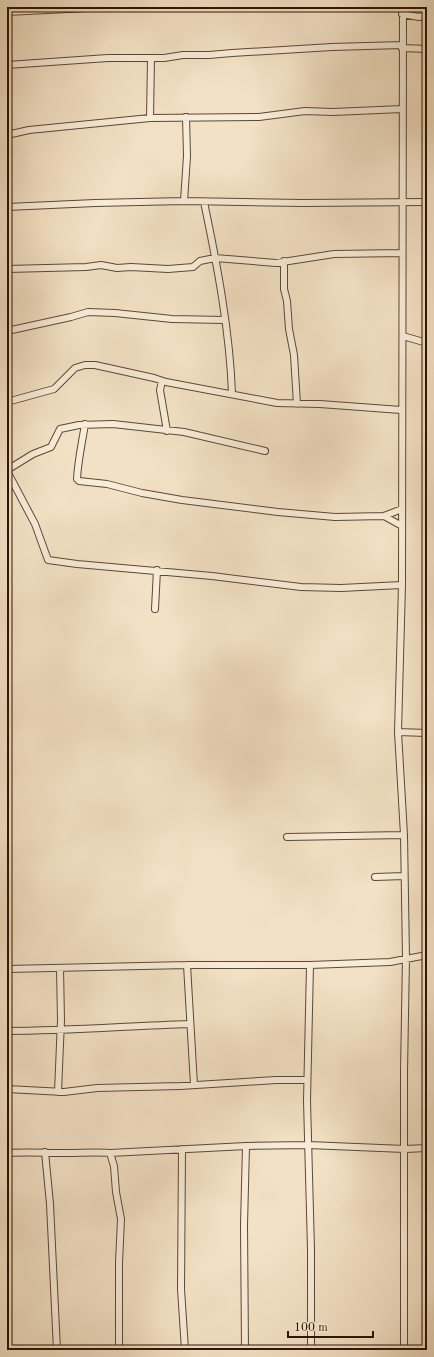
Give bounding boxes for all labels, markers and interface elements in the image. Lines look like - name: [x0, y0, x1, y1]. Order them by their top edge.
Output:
- scale bar: [288, 1313, 373, 1339]
- text: 100 m: [294, 1322, 328, 1334]

